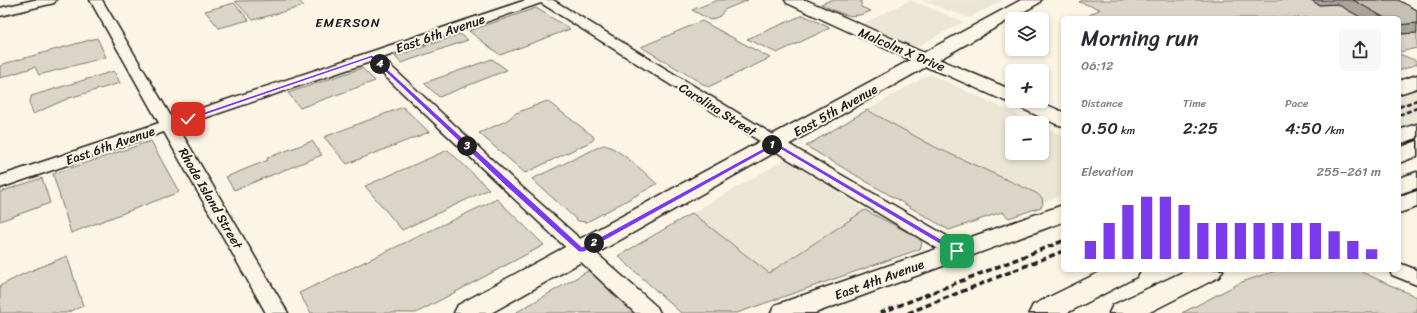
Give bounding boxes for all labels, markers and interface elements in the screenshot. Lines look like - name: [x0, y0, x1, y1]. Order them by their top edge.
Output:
- street label: East 6th Avenue: [392, 7, 488, 60]
- district label: EMERSON: [315, 11, 381, 34]
- map controls: [1005, 12, 1049, 160]
- button: layers: [1005, 12, 1049, 56]
- text: Morning run: [1081, 19, 1199, 58]
- street label: Malcolm X Drive: [855, 21, 949, 78]
- button: share: [1339, 29, 1381, 71]
- pin: 4: [370, 54, 390, 74]
- text: 4: [377, 54, 383, 73]
- text: 06:12: [1081, 54, 1114, 77]
- button: +: [1005, 64, 1049, 108]
- street label: Carolina Street: [674, 76, 762, 143]
- street label: East 5th Avenue: [789, 78, 882, 143]
- text: Distance: [1081, 94, 1123, 113]
- text: Time: [1183, 94, 1206, 113]
- text: Pace: [1285, 94, 1308, 113]
- pin: [171, 102, 205, 136]
- icon: check: [177, 108, 199, 130]
- text: 0.50: [1081, 113, 1118, 143]
- text: 2:25: [1183, 113, 1218, 143]
- text: 4:50: [1285, 113, 1322, 143]
- button: −: [1005, 116, 1049, 160]
- street label: East 6th Avenue: [62, 119, 158, 172]
- text: km: [1118, 121, 1135, 140]
- text: /km: [1322, 121, 1345, 140]
- pin: 1: [762, 135, 782, 155]
- text: 1: [770, 135, 774, 154]
- pin: 3: [457, 136, 477, 156]
- text: 3: [464, 136, 470, 155]
- street label: Rhode Island Street: [172, 143, 249, 254]
- text: Elevation: [1081, 160, 1134, 183]
- text: 255–261 m: [1316, 160, 1381, 183]
- pin: 2: [584, 233, 604, 253]
- text: 2: [591, 233, 597, 252]
- pin: [940, 234, 974, 268]
- icon: arrive: [946, 240, 968, 262]
- street label: East 4th Avenue: [831, 253, 927, 306]

